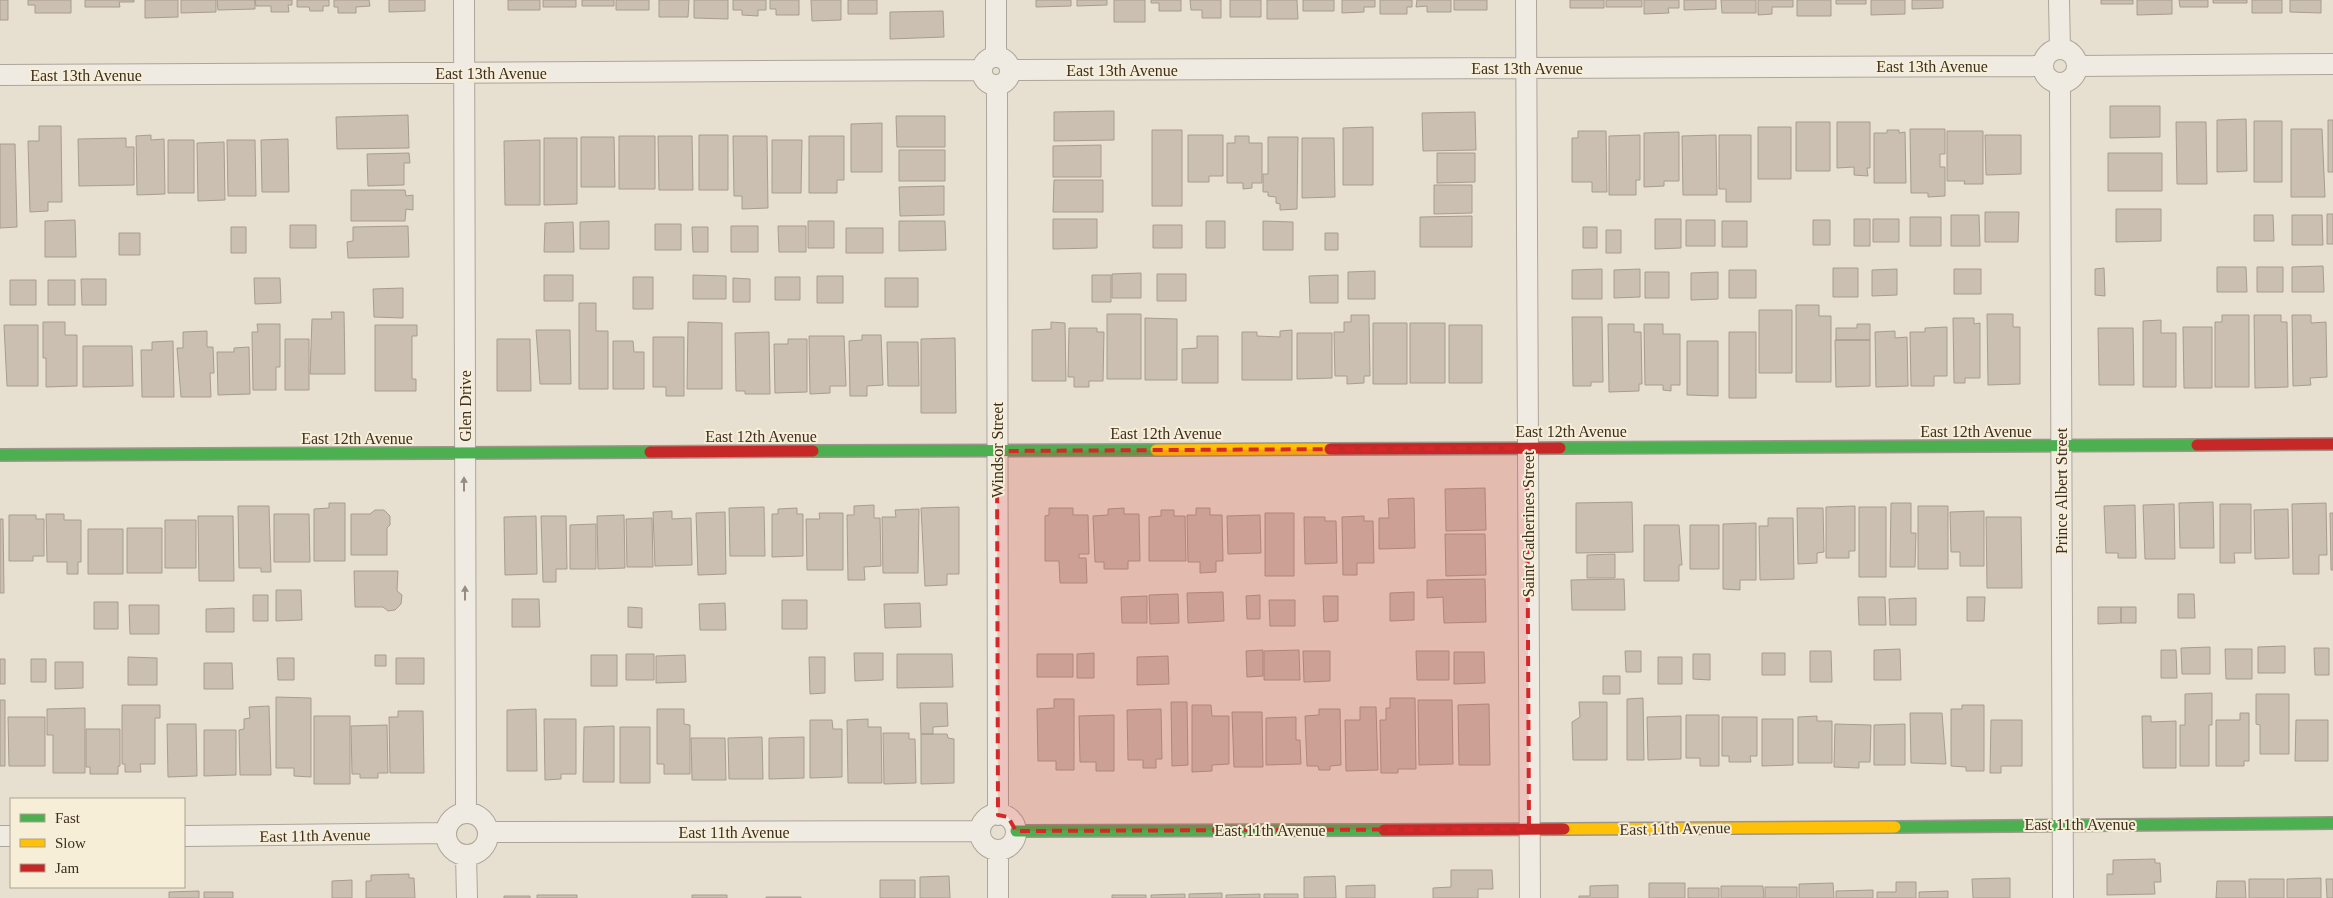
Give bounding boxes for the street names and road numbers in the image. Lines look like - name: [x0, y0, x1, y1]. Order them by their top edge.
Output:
- street label: East 13th Avenue: [1876, 58, 1988, 75]
- street label: East 13th Avenue: [1471, 60, 1583, 77]
- street label: East 13th Avenue: [1066, 62, 1178, 79]
- street label: East 13th Avenue: [435, 65, 547, 82]
- street label: East 13th Avenue: [30, 67, 142, 84]
- street label: Glen Drive: [457, 370, 474, 442]
- street label: Windsor Street: [989, 402, 1006, 498]
- street label: East 12th Avenue: [1515, 423, 1627, 440]
- street label: East 12th Avenue: [1920, 423, 2032, 440]
- street label: East 12th Avenue: [1110, 425, 1222, 442]
- street label: Prince Albert Street: [2053, 427, 2070, 554]
- street label: East 12th Avenue: [705, 428, 817, 445]
- street label: East 12th Avenue: [301, 430, 413, 447]
- street label: Saint Catherines Street: [1520, 450, 1537, 597]
- street label: East 11th Avenue: [2024, 816, 2136, 833]
- street label: East 11th Avenue: [1619, 819, 1731, 838]
- street label: East 11th Avenue: [1214, 822, 1326, 839]
- street label: East 11th Avenue: [678, 824, 790, 841]
- street label: East 11th Avenue: [259, 826, 371, 845]

